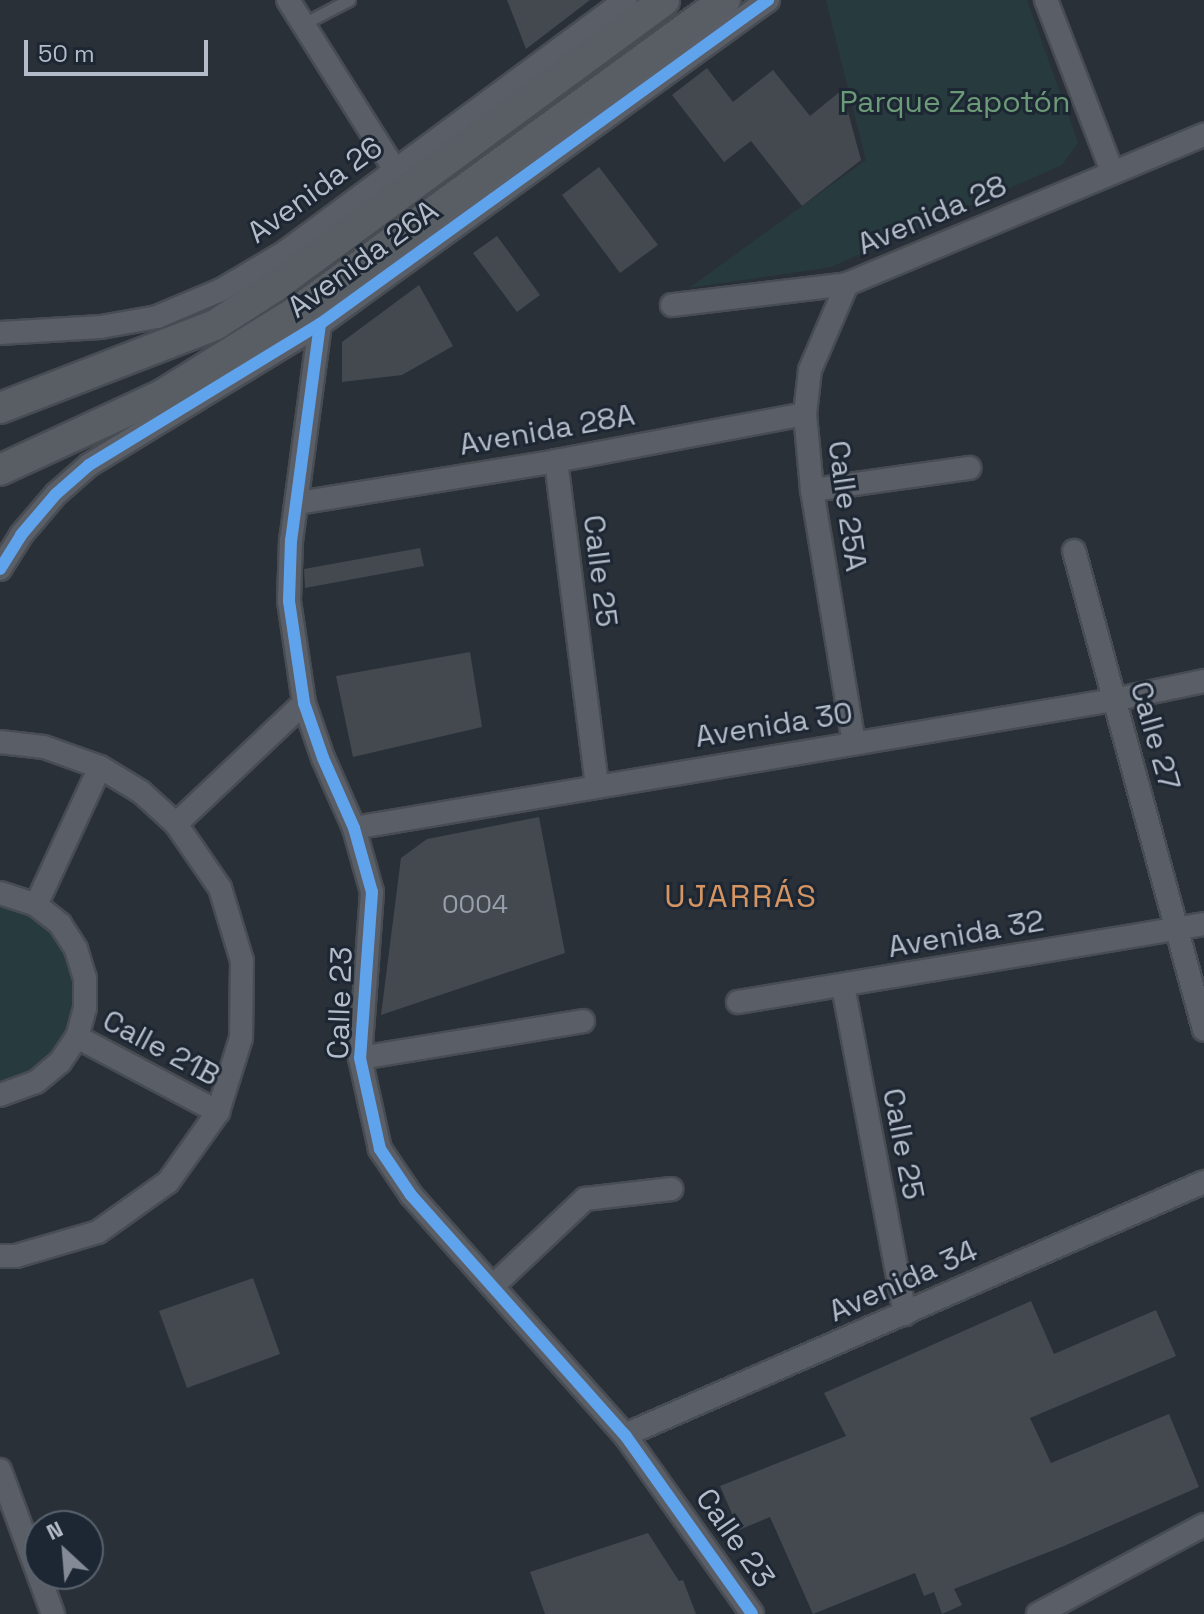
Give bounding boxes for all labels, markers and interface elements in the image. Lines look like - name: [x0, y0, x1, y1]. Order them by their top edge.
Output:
- scale bar: [28, 24, 212, 74]
- text: 50 m: [38, 38, 95, 69]
- park label: Parque Zapotón: [840, 84, 1070, 120]
- street label: Avenida 26: [240, 129, 390, 251]
- street label: Avenida 28: [852, 167, 1012, 263]
- street label: Avenida 26A: [281, 192, 445, 326]
- street label: Avenida 28A: [457, 397, 637, 463]
- street label: Calle 25A: [820, 438, 874, 574]
- street label: Calle 25: [575, 513, 625, 629]
- street label: Calle 27: [1122, 677, 1188, 795]
- street label: Avenida 30: [693, 695, 855, 755]
- district label: UJARRÁS: [664, 877, 818, 915]
- house number: 0004: [442, 889, 508, 921]
- street label: Avenida 32: [885, 903, 1047, 965]
- street label: Calle 23: [320, 946, 360, 1060]
- street label: Calle 21B: [96, 1002, 226, 1094]
- street label: Calle 25: [875, 1085, 931, 1203]
- street label: Avenida 34: [823, 1232, 983, 1330]
- street label: Calle 23: [688, 1481, 782, 1595]
- north arrow: [24, 1510, 104, 1590]
- text: N: [42, 1514, 67, 1546]

